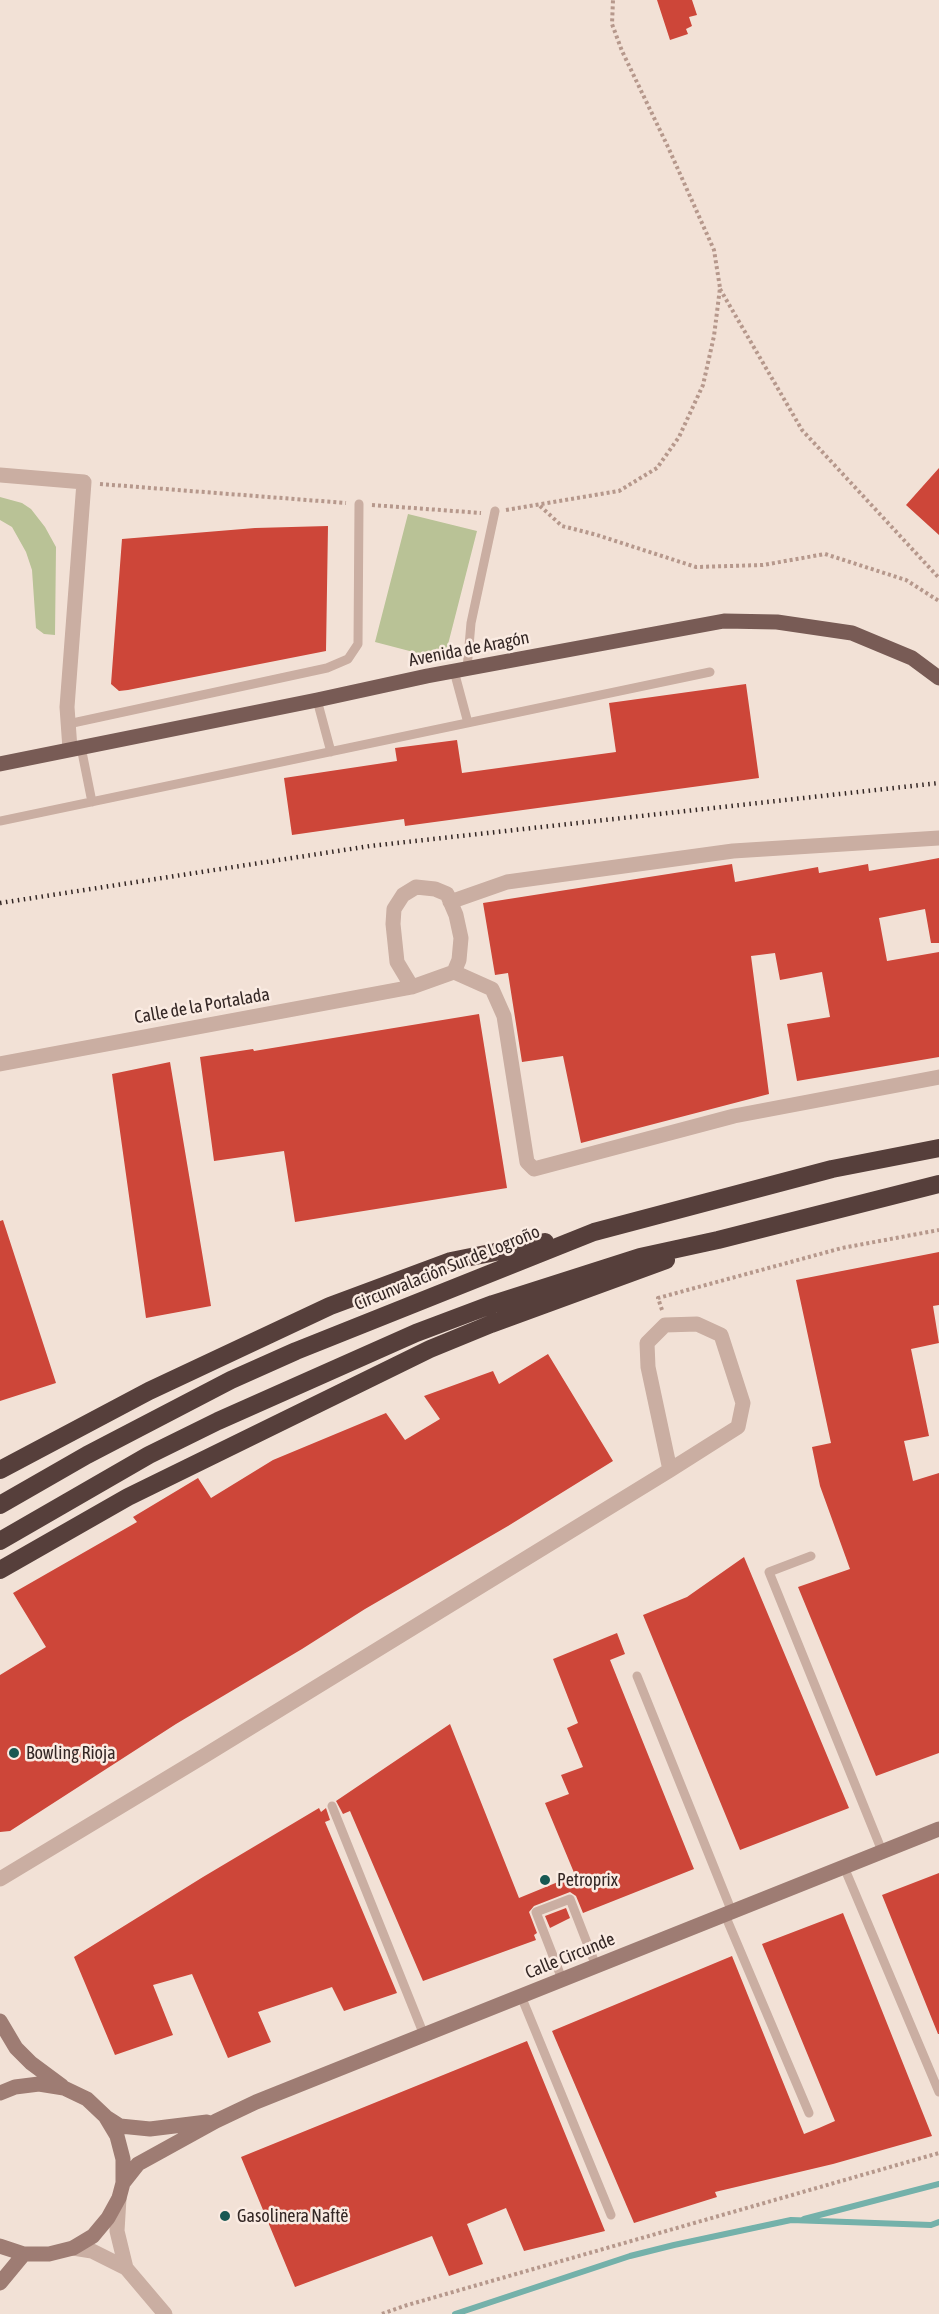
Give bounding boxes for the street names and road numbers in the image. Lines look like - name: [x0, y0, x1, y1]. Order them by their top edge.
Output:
- street label: Avenida de Aragón: [407, 627, 531, 671]
- street label: Calle de la Portalada: [133, 983, 271, 1029]
- street label: Circunvalación Sur de Logroño: [351, 1221, 543, 1315]
- street label: Calle Circunde: [522, 1928, 618, 1984]

